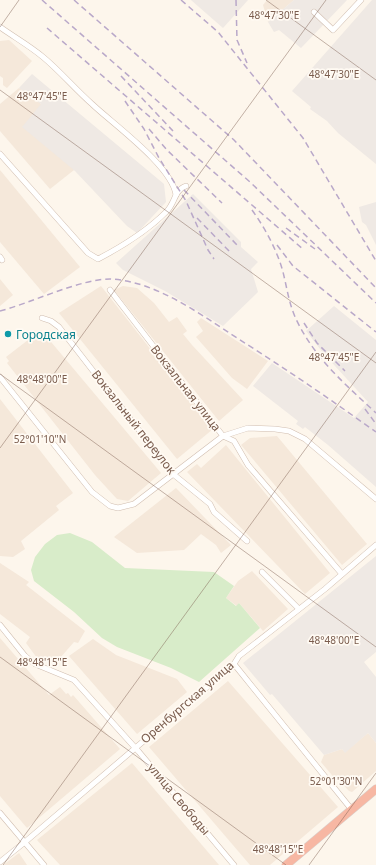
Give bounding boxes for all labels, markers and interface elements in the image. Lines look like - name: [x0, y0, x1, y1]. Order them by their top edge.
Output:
- text: 48°47'30"E: [249, 8, 299, 22]
- text: 48°47'30"E: [309, 67, 359, 81]
- text: 48°47'45"E: [17, 89, 67, 103]
- place label: Городская: [16, 326, 76, 343]
- marker: Городская: [3, 329, 13, 339]
- street label: Вокзальная улица: [147, 341, 225, 435]
- text: 48°47'45"E: [309, 350, 359, 364]
- street label: Вокзальный переулок: [88, 366, 180, 478]
- text: 48°48'00"E: [17, 372, 67, 386]
- text: 52°01'10"N: [14, 432, 66, 446]
- text: 48°48'00"E: [309, 633, 359, 647]
- text: 48°48'15"E: [17, 655, 67, 669]
- street label: Оренбургская улица: [137, 657, 237, 747]
- street label: улица Свободы: [144, 759, 214, 839]
- text: 52°01'30"N: [310, 774, 362, 788]
- text: 48°48'15"E: [253, 842, 303, 856]

